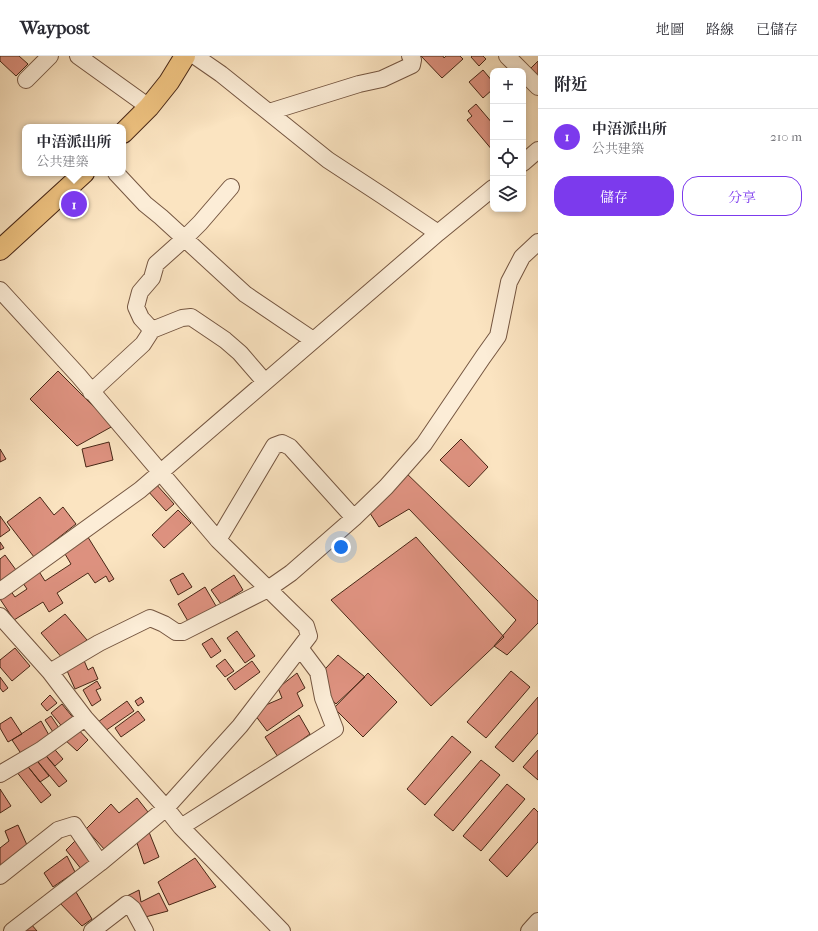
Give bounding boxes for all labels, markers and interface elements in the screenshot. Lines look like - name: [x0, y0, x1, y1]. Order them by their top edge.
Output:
- text: Waypost: [20, 17, 90, 39]
- text: 地圖: [656, 21, 684, 38]
- text: 路線: [706, 21, 734, 38]
- text: 已儲存: [756, 21, 798, 38]
- map controls: [490, 68, 526, 212]
- button: +: [490, 68, 526, 104]
- text: 附近: [554, 74, 588, 94]
- button: −: [490, 104, 526, 140]
- text: 中浯派出所: [592, 120, 667, 138]
- popup: [22, 124, 126, 176]
- text: 1: [565, 129, 569, 144]
- text: 210 m: [770, 129, 802, 144]
- text: 中浯派出所: [36, 133, 112, 151]
- button: locate: [490, 140, 526, 176]
- text: 公共建築: [592, 141, 644, 156]
- text: 公共建築: [36, 154, 89, 169]
- button: layers: [490, 176, 526, 212]
- button: 儲存: [554, 176, 674, 216]
- button: 分享: [682, 176, 802, 216]
- pin: 1: [61, 189, 87, 219]
- your location: [331, 537, 351, 557]

